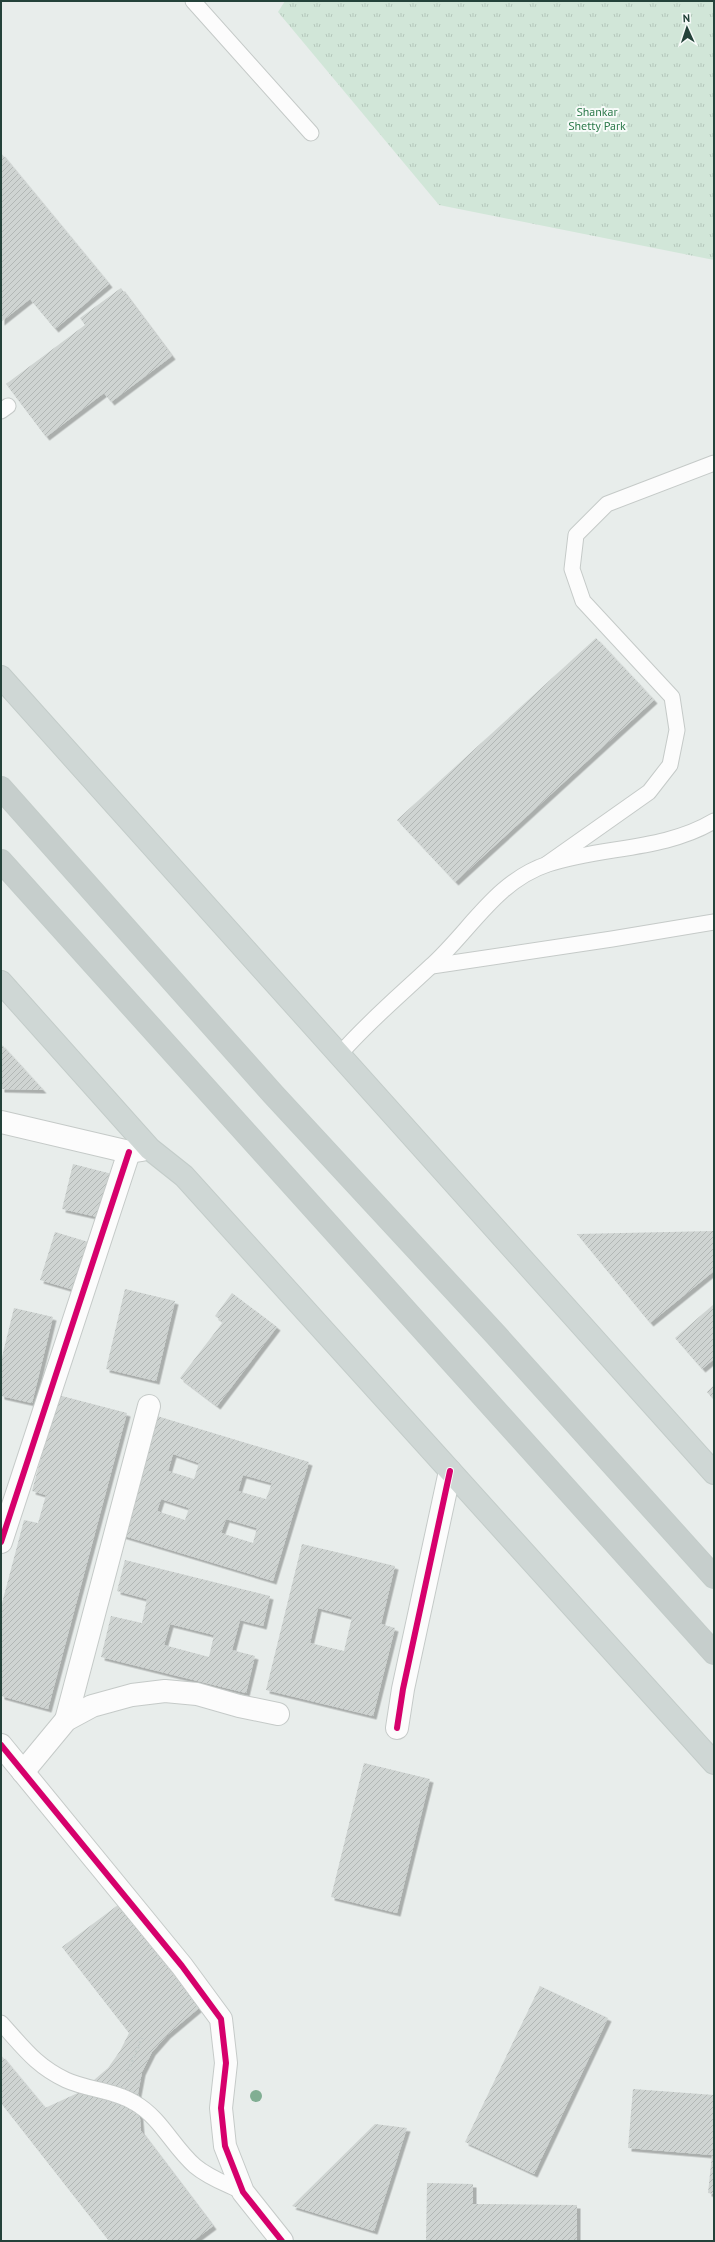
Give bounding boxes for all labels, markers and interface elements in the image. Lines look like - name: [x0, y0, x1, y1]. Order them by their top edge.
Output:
- north arrow: [667, 8, 707, 48]
- text: N: [682, 11, 690, 25]
- park label: Shankar Shetty Park: [568, 104, 626, 133]

